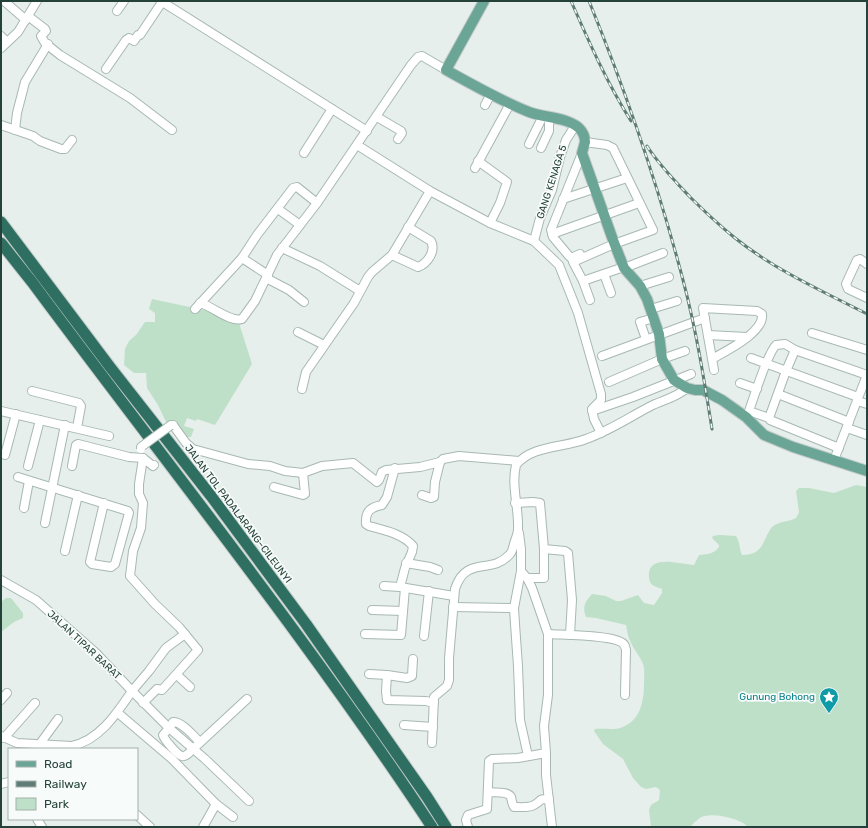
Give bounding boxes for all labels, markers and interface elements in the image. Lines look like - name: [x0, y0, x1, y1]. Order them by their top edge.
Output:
- street label: GANG KENAGA 5: [534, 144, 570, 220]
- street label: JALAN TOL PADALARANG–CILEUNYI: [182, 442, 294, 586]
- street label: JALAN TIPAR BARAT: [45, 608, 123, 682]
- place icon: Gunung Bohong: [818, 686, 840, 714]
- place label: Gunung Bohong: [739, 691, 815, 703]
- legend: [8, 748, 138, 820]
- text: Road: [44, 757, 72, 771]
- text: Railway: [44, 777, 87, 791]
- text: Park: [44, 797, 70, 811]

